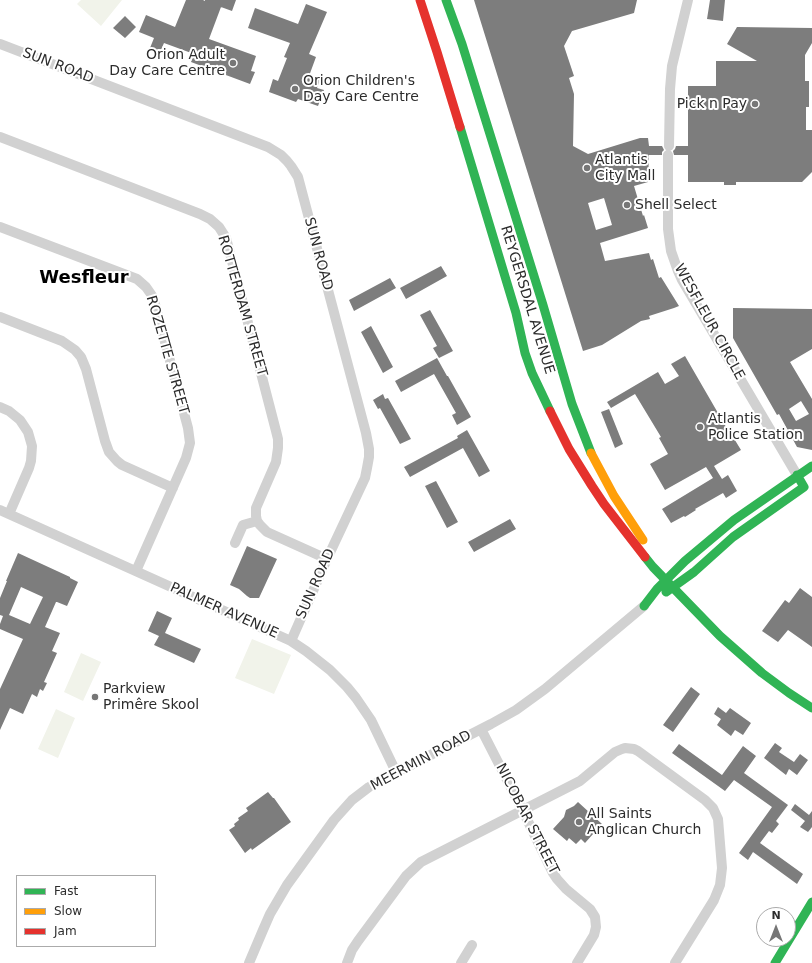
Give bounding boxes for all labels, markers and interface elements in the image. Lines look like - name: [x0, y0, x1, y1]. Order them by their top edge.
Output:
- street label: SUN ROAD: [20, 45, 96, 87]
- place label: Orion Adult Day Care Centre: [109, 47, 225, 80]
- marker: Orion Adult Day Care Centre: [228, 58, 238, 68]
- place label: Orion Children's Day Care Centre: [303, 73, 419, 106]
- marker: Orion Children's Day Care Centre: [290, 84, 300, 94]
- place label: Pick n Pay: [677, 96, 747, 112]
- marker: Pick n Pay: [750, 99, 760, 109]
- place label: Atlantis City Mall: [595, 152, 655, 184]
- marker: Atlantis City Mall: [582, 163, 592, 173]
- place label: Shell Select: [635, 197, 717, 213]
- marker: Shell Select: [622, 200, 632, 210]
- street label: SUN ROAD: [300, 216, 336, 292]
- street label: REYGERSDAL AVENUE: [496, 224, 558, 376]
- street label: ROTTERDAM STREET: [214, 233, 270, 379]
- street label: WESFLEUR CIRCLE: [670, 261, 748, 383]
- district label: Wesfleur: [39, 267, 129, 289]
- street label: ROZETTE STREET: [142, 294, 192, 416]
- place label: Atlantis Police Station: [708, 411, 803, 444]
- marker: Atlantis Police Station: [695, 422, 705, 432]
- street label: SUN ROAD: [293, 546, 339, 622]
- street label: PALMER AVENUE: [167, 580, 281, 642]
- place label: Parkview Primêre Skool: [103, 681, 199, 714]
- marker: Parkview Primêre Skool: [90, 692, 100, 702]
- street label: MEERMIN ROAD: [368, 727, 474, 795]
- street label: NICOBAR STREET: [492, 761, 562, 877]
- place label: All Saints Anglican Church: [587, 806, 701, 838]
- marker: All Saints Anglican Church: [574, 817, 584, 827]
- legend: [16, 875, 156, 947]
- text: Fast: [54, 884, 78, 898]
- text: Slow: [54, 904, 82, 918]
- north arrow: [756, 907, 796, 947]
- text: N: [771, 909, 781, 922]
- text: Jam: [54, 924, 77, 938]

